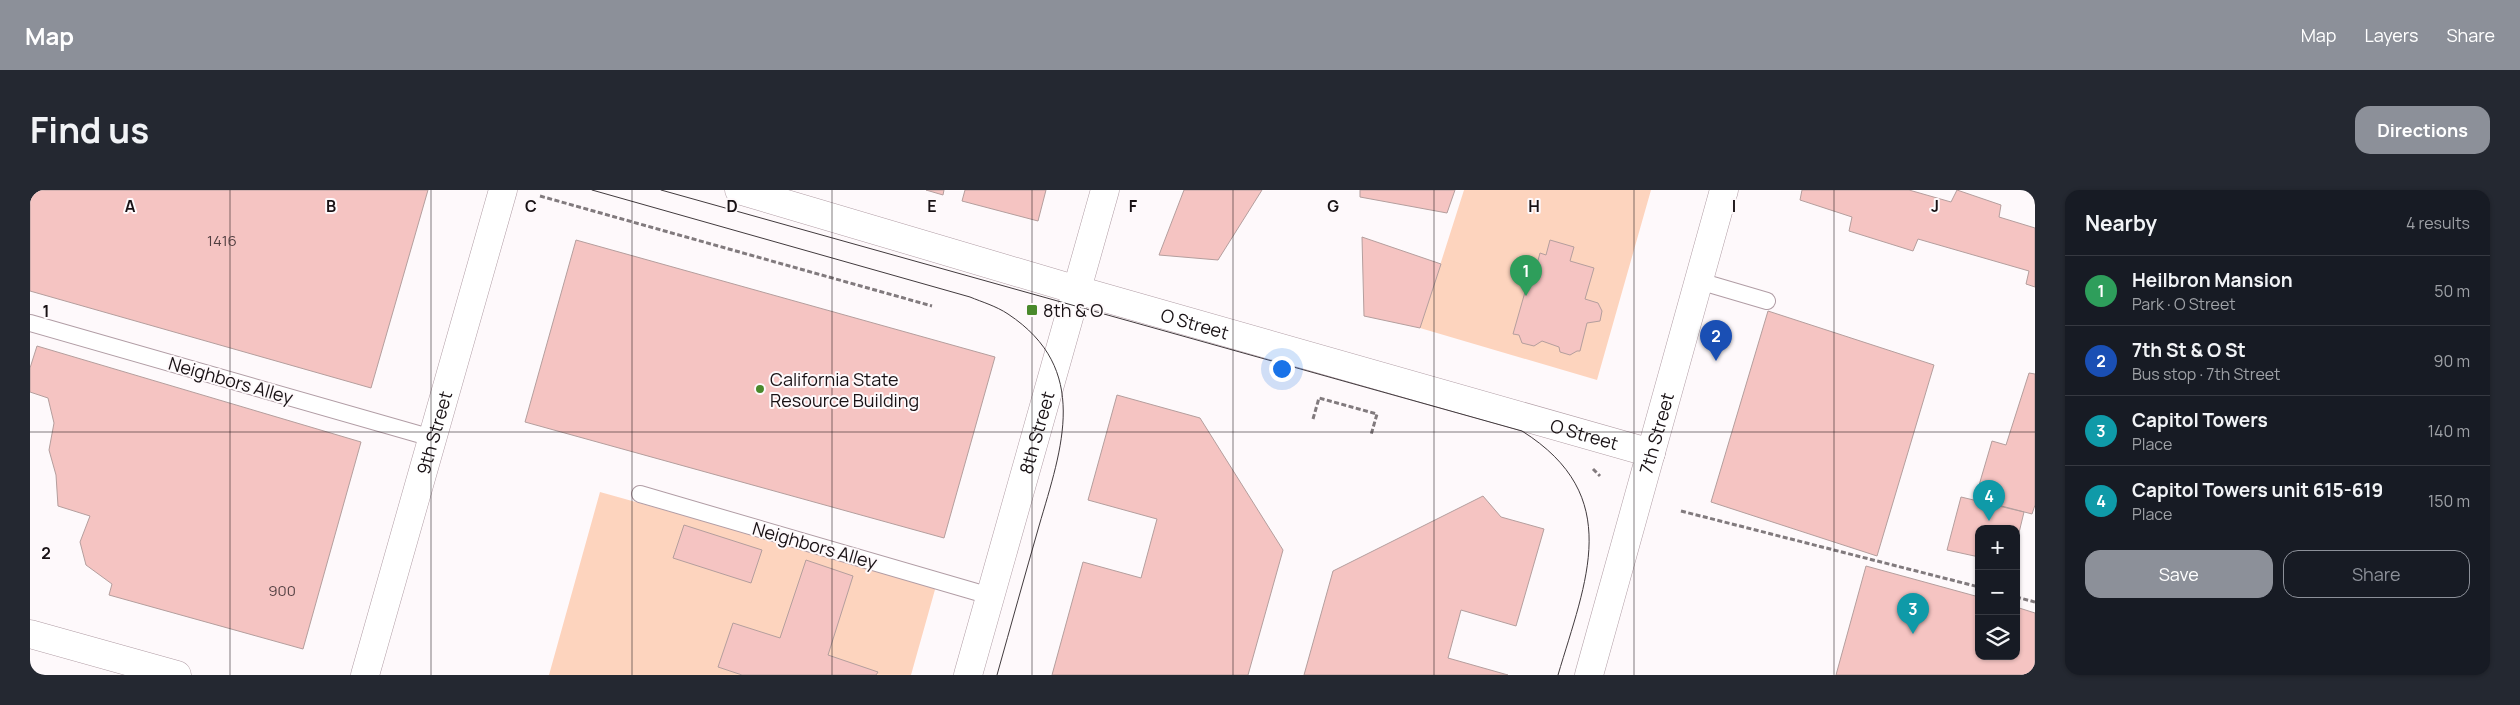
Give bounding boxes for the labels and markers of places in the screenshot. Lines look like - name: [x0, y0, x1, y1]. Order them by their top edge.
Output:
- pin: 1: [1510, 255, 1542, 296]
- place label: 8th & O: [1043, 298, 1103, 322]
- marker: 8th & O: [1025, 303, 1039, 317]
- pin: 2: [1700, 320, 1732, 361]
- place label: California State Resource Building: [770, 367, 919, 412]
- marker: California State Resource Building: [754, 383, 766, 395]
- pin: 4: [1973, 480, 2005, 521]
- pin: 3: [1897, 593, 1929, 634]

